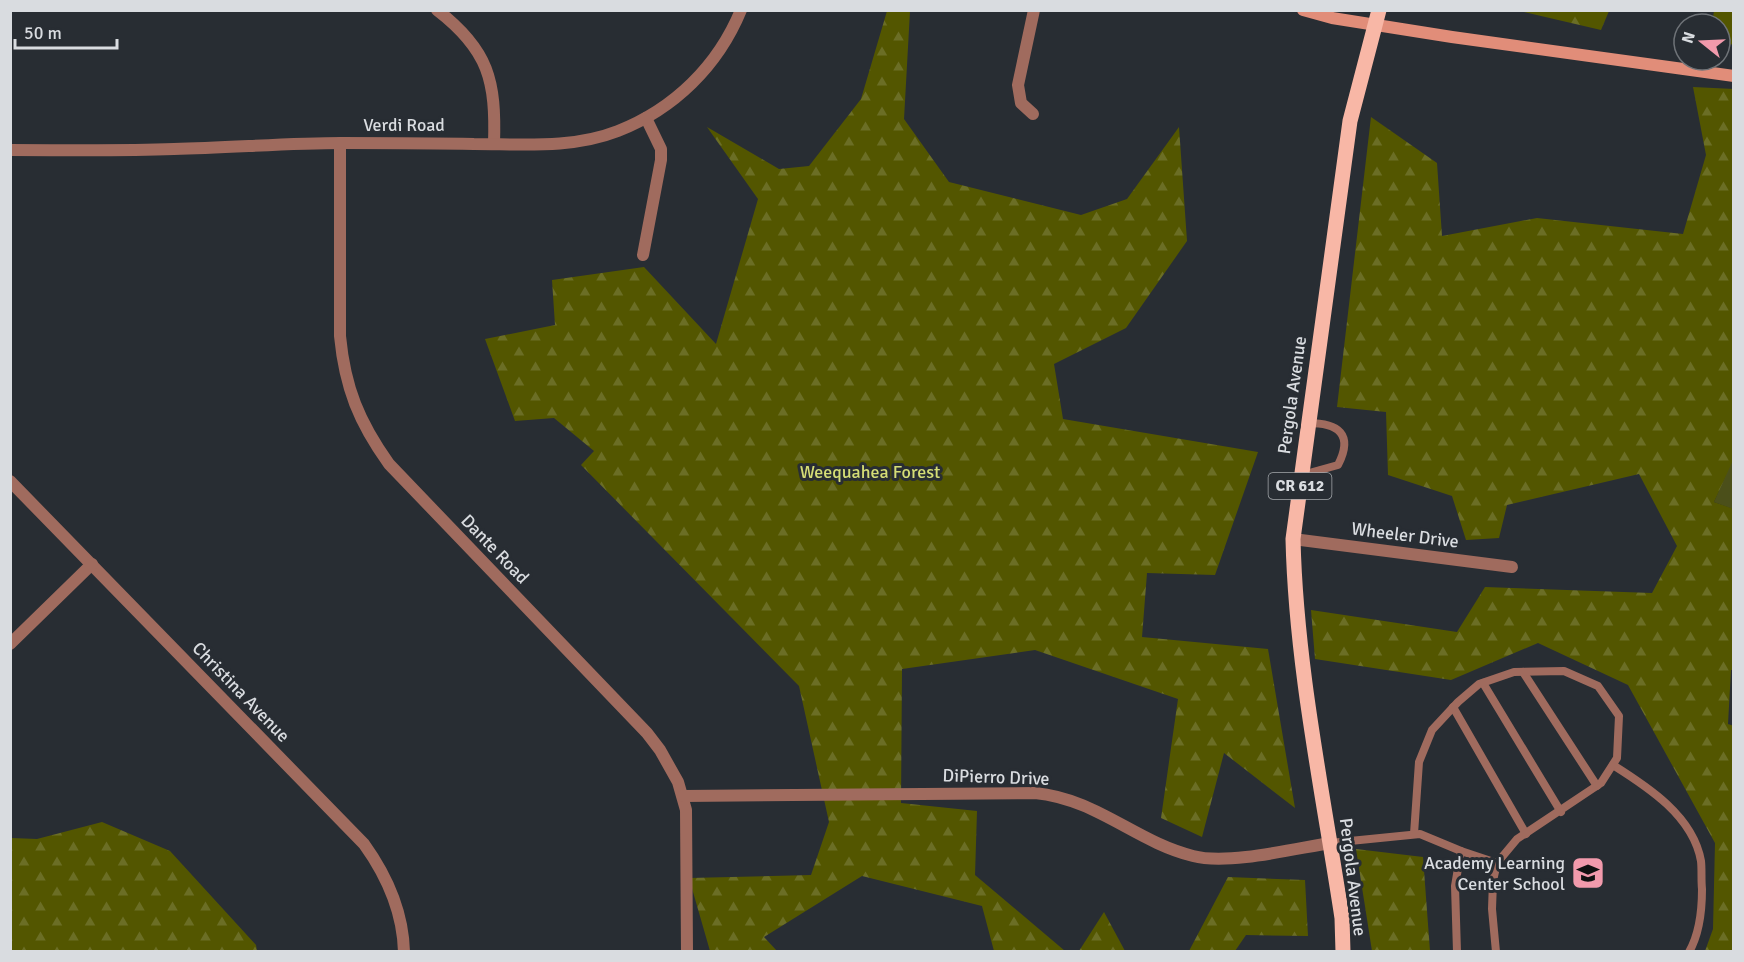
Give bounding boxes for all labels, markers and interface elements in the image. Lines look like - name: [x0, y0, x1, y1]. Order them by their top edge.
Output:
- scale bar: [15, 12, 117, 50]
- north arrow: [1672, 12, 1732, 72]
- text: 50 m: [24, 22, 62, 44]
- text: N: [1677, 29, 1700, 46]
- street label: Verdi Road: [363, 114, 445, 136]
- street label: Pergola Avenue: [1273, 335, 1311, 455]
- park label: Weequahea Forest: [800, 461, 940, 483]
- road number: CR 612: [1268, 473, 1332, 499]
- street label: Dante Road: [456, 510, 534, 588]
- street label: Wheeler Drive: [1350, 517, 1460, 553]
- street label: Christina Avenue: [188, 637, 294, 747]
- street label: DiPierro Drive: [942, 764, 1050, 790]
- street label: Pergola Avenue: [1335, 817, 1371, 937]
- place label: Academy Learning Center School: [1424, 852, 1565, 895]
- school or university icon: Academy Learning Center School: [1570, 855, 1606, 891]

